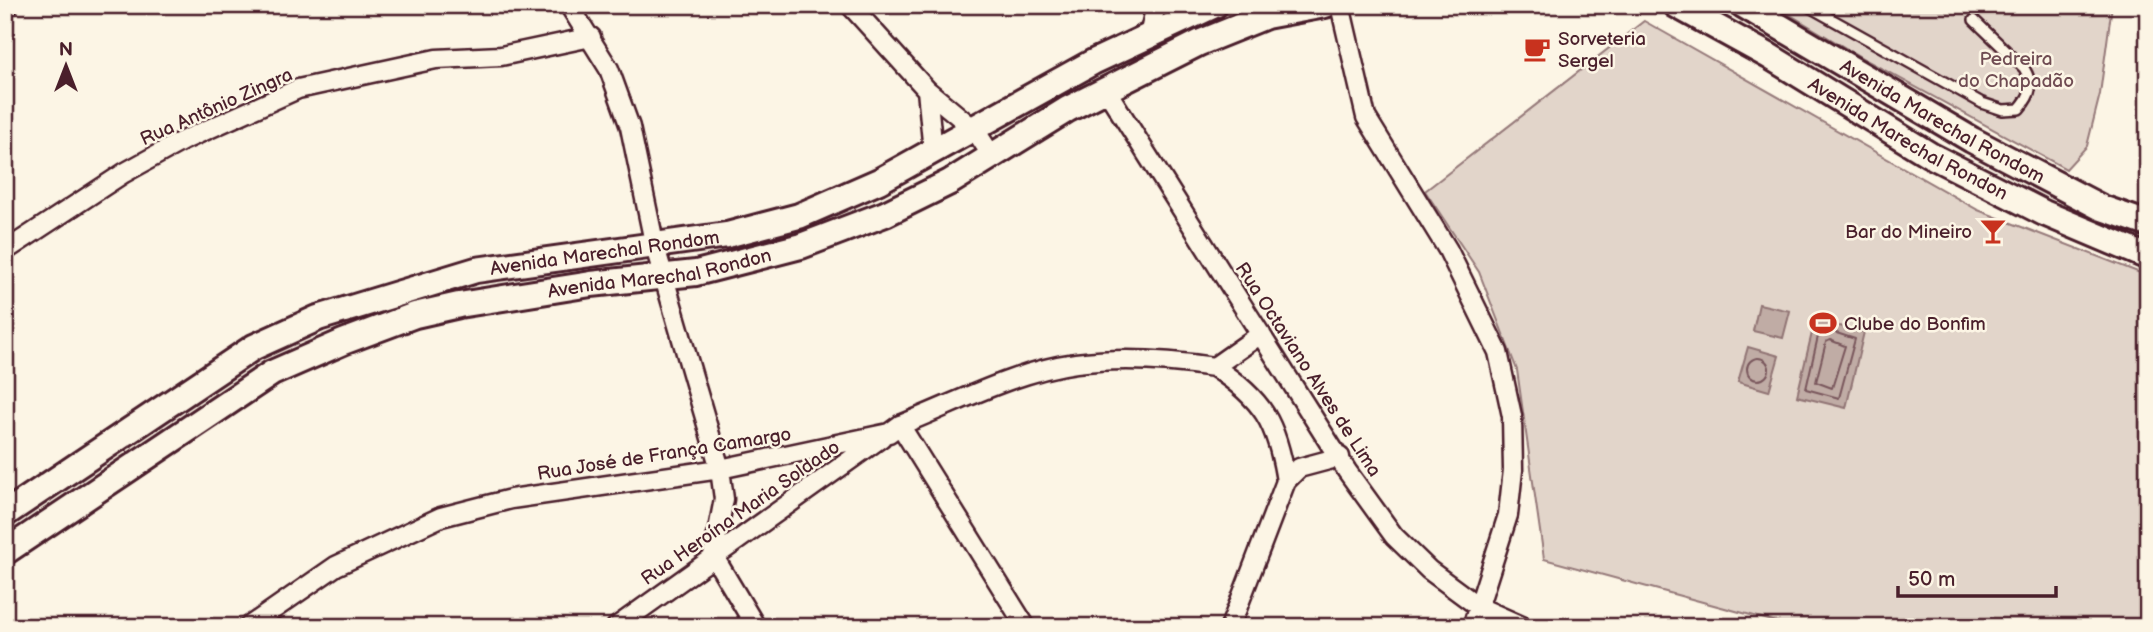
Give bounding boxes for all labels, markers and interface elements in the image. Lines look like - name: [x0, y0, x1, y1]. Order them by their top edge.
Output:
- place label: Sorveteria Sergel: [1558, 28, 1646, 73]
- north arrow: [32, 32, 102, 102]
- cafe icon: Sorveteria Sergel: [1522, 34, 1552, 64]
- text: N: [59, 39, 73, 62]
- park label: Pedreira do Chapadão: [1958, 48, 2074, 93]
- street label: Avenida Marechal Rondom: [1836, 55, 2048, 189]
- street label: Rua Antônio Zingra: [137, 63, 296, 151]
- street label: Avenida Marechal Rondon: [1804, 73, 2011, 206]
- bar icon: Bar do Mineiro: [1978, 216, 2008, 246]
- place label: Bar do Mineiro: [1845, 221, 1972, 244]
- street label: Avenida Marechal Rondom: [489, 226, 721, 281]
- street label: Avenida Marechal Rondon: [546, 244, 774, 304]
- street label: Rua Octaviano Alves de Lima: [1230, 258, 1386, 481]
- sports icon: Clube do Bonfim: [1808, 308, 1838, 338]
- place label: Clube do Bonfim: [1844, 313, 1986, 336]
- street label: Rua José de França Camargo: [536, 423, 793, 486]
- street label: Rua Heroína Maria Soldado: [637, 436, 845, 591]
- scale bar: [1898, 555, 2055, 599]
- text: 50 m: [1908, 567, 1955, 592]

